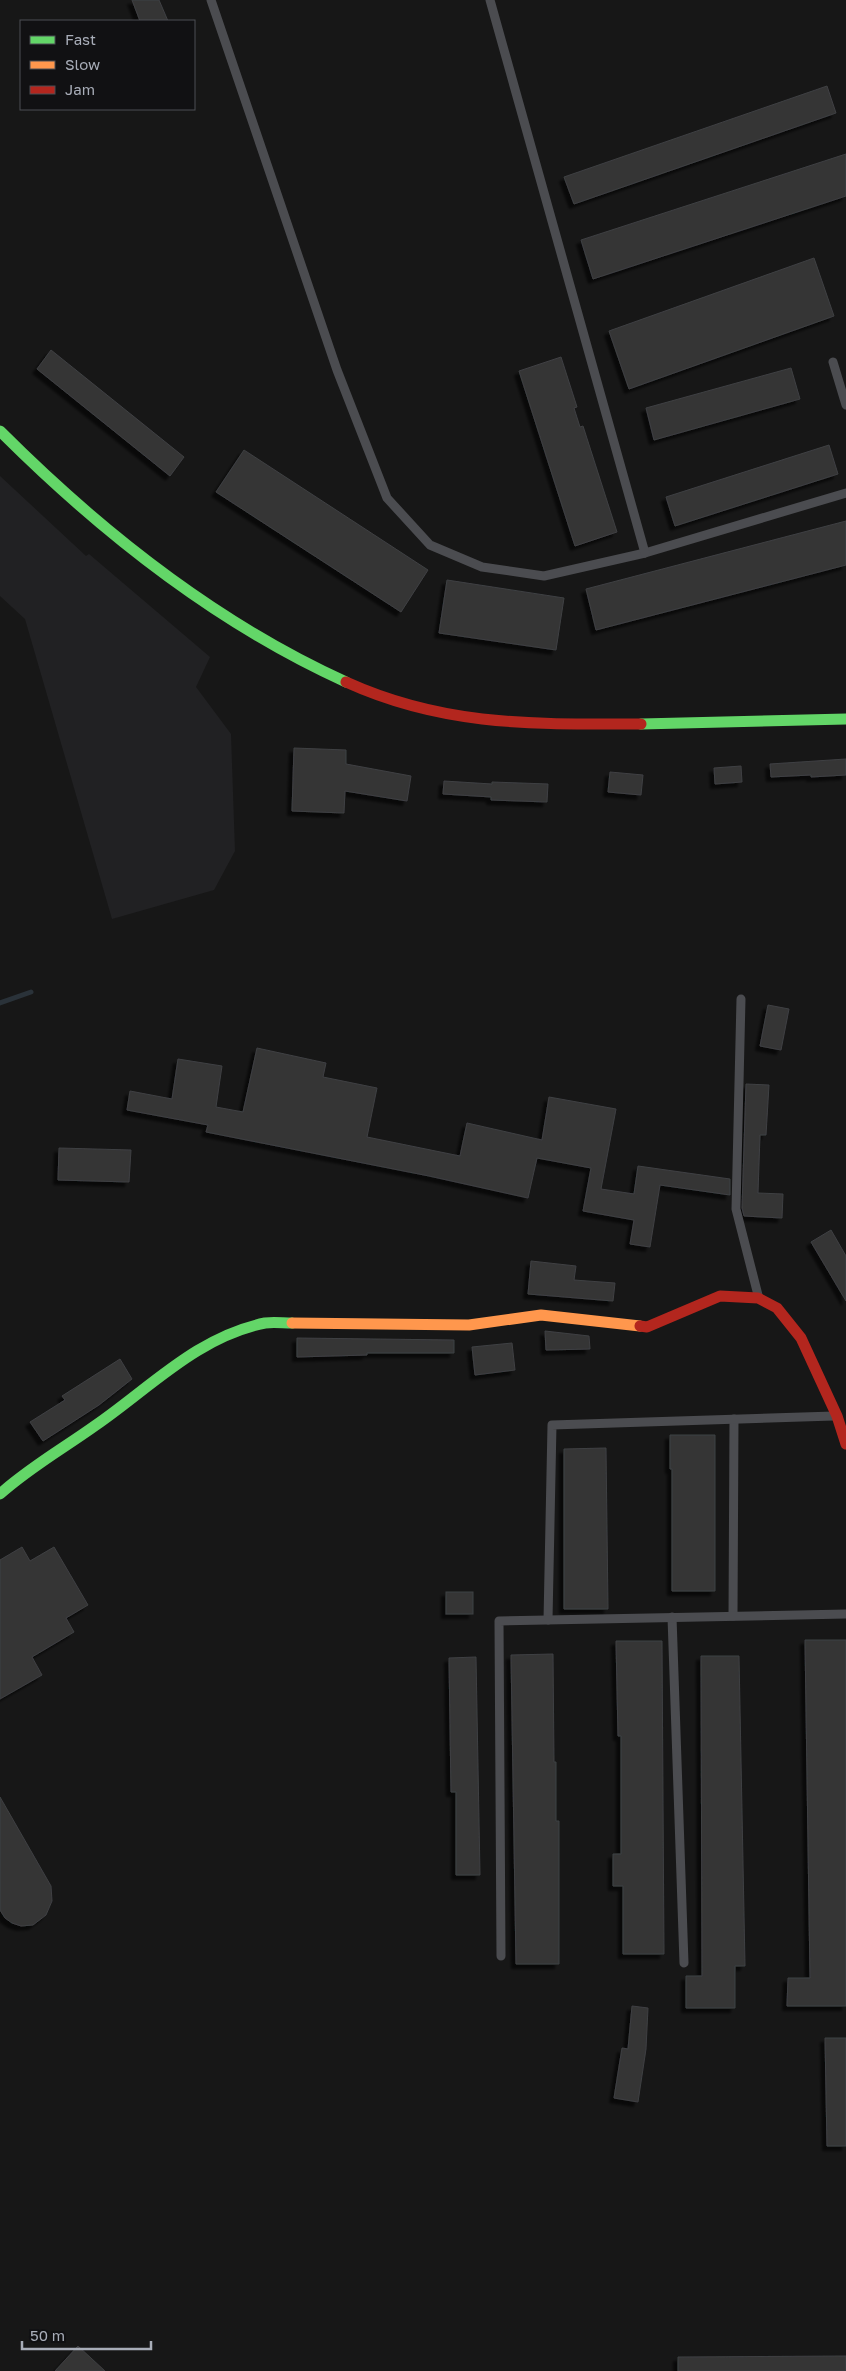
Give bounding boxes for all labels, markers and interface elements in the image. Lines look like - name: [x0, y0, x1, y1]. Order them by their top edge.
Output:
- legend: [20, 20, 195, 110]
- text: Fast: [65, 30, 96, 48]
- text: Slow: [65, 55, 100, 73]
- text: Jam: [65, 80, 95, 98]
- scale bar: [22, 2318, 151, 2350]
- text: 50 m: [30, 2326, 65, 2344]

